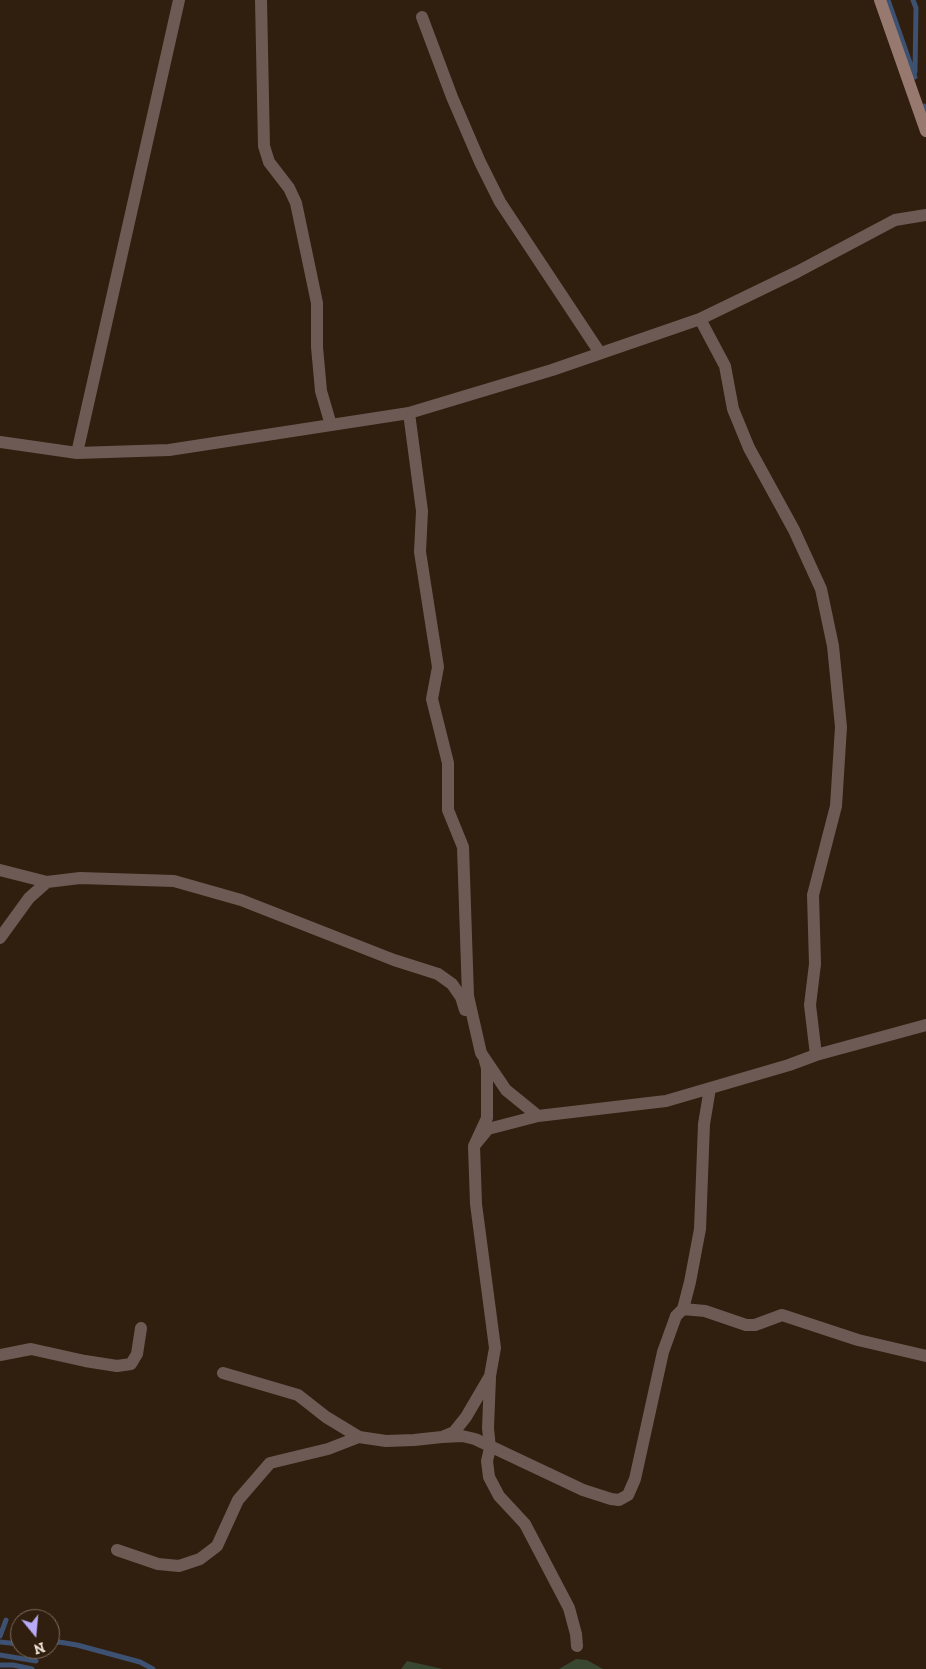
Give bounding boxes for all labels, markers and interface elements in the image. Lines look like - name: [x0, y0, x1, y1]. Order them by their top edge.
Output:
- north arrow: [10, 1609, 60, 1659]
- text: N: [32, 1638, 47, 1658]

